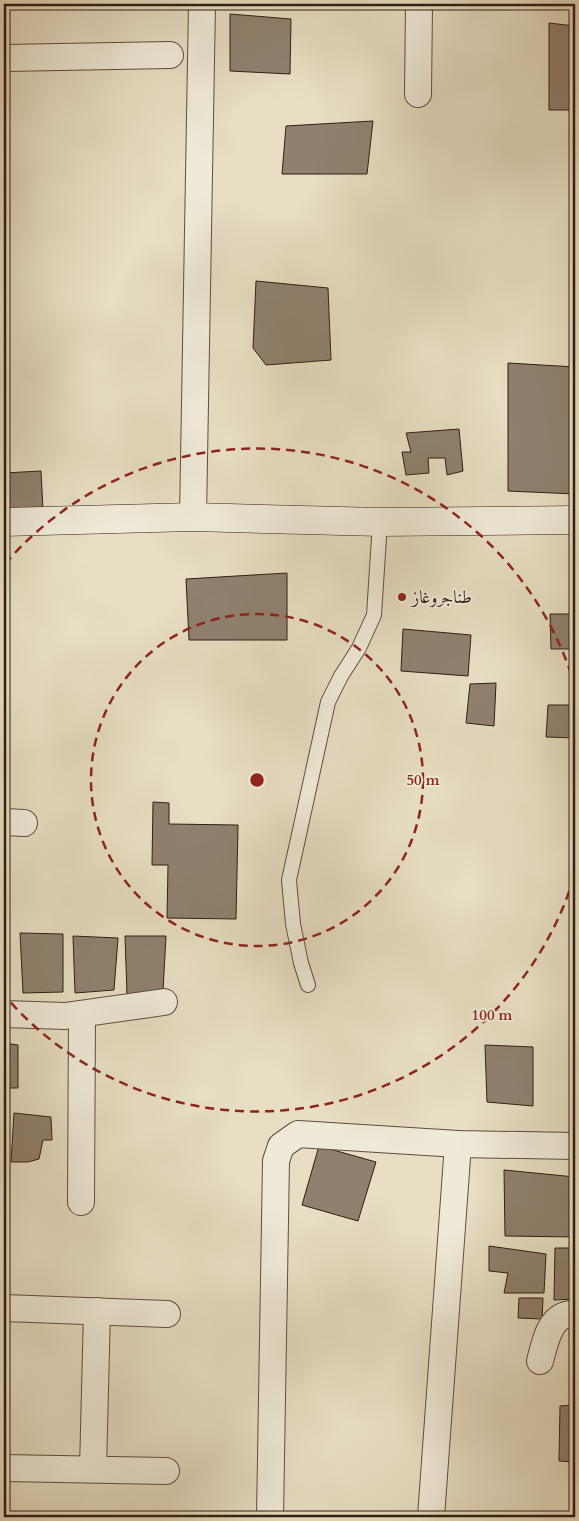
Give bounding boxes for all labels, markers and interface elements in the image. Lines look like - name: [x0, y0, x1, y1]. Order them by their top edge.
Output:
- place label: طناجروغاز: [410, 585, 472, 610]
- marker: طناجروغاز: [396, 591, 408, 603]
- text: 50 m: [406, 770, 440, 790]
- centre of rings: [248, 771, 266, 789]
- text: 100 m: [472, 1005, 513, 1025]

